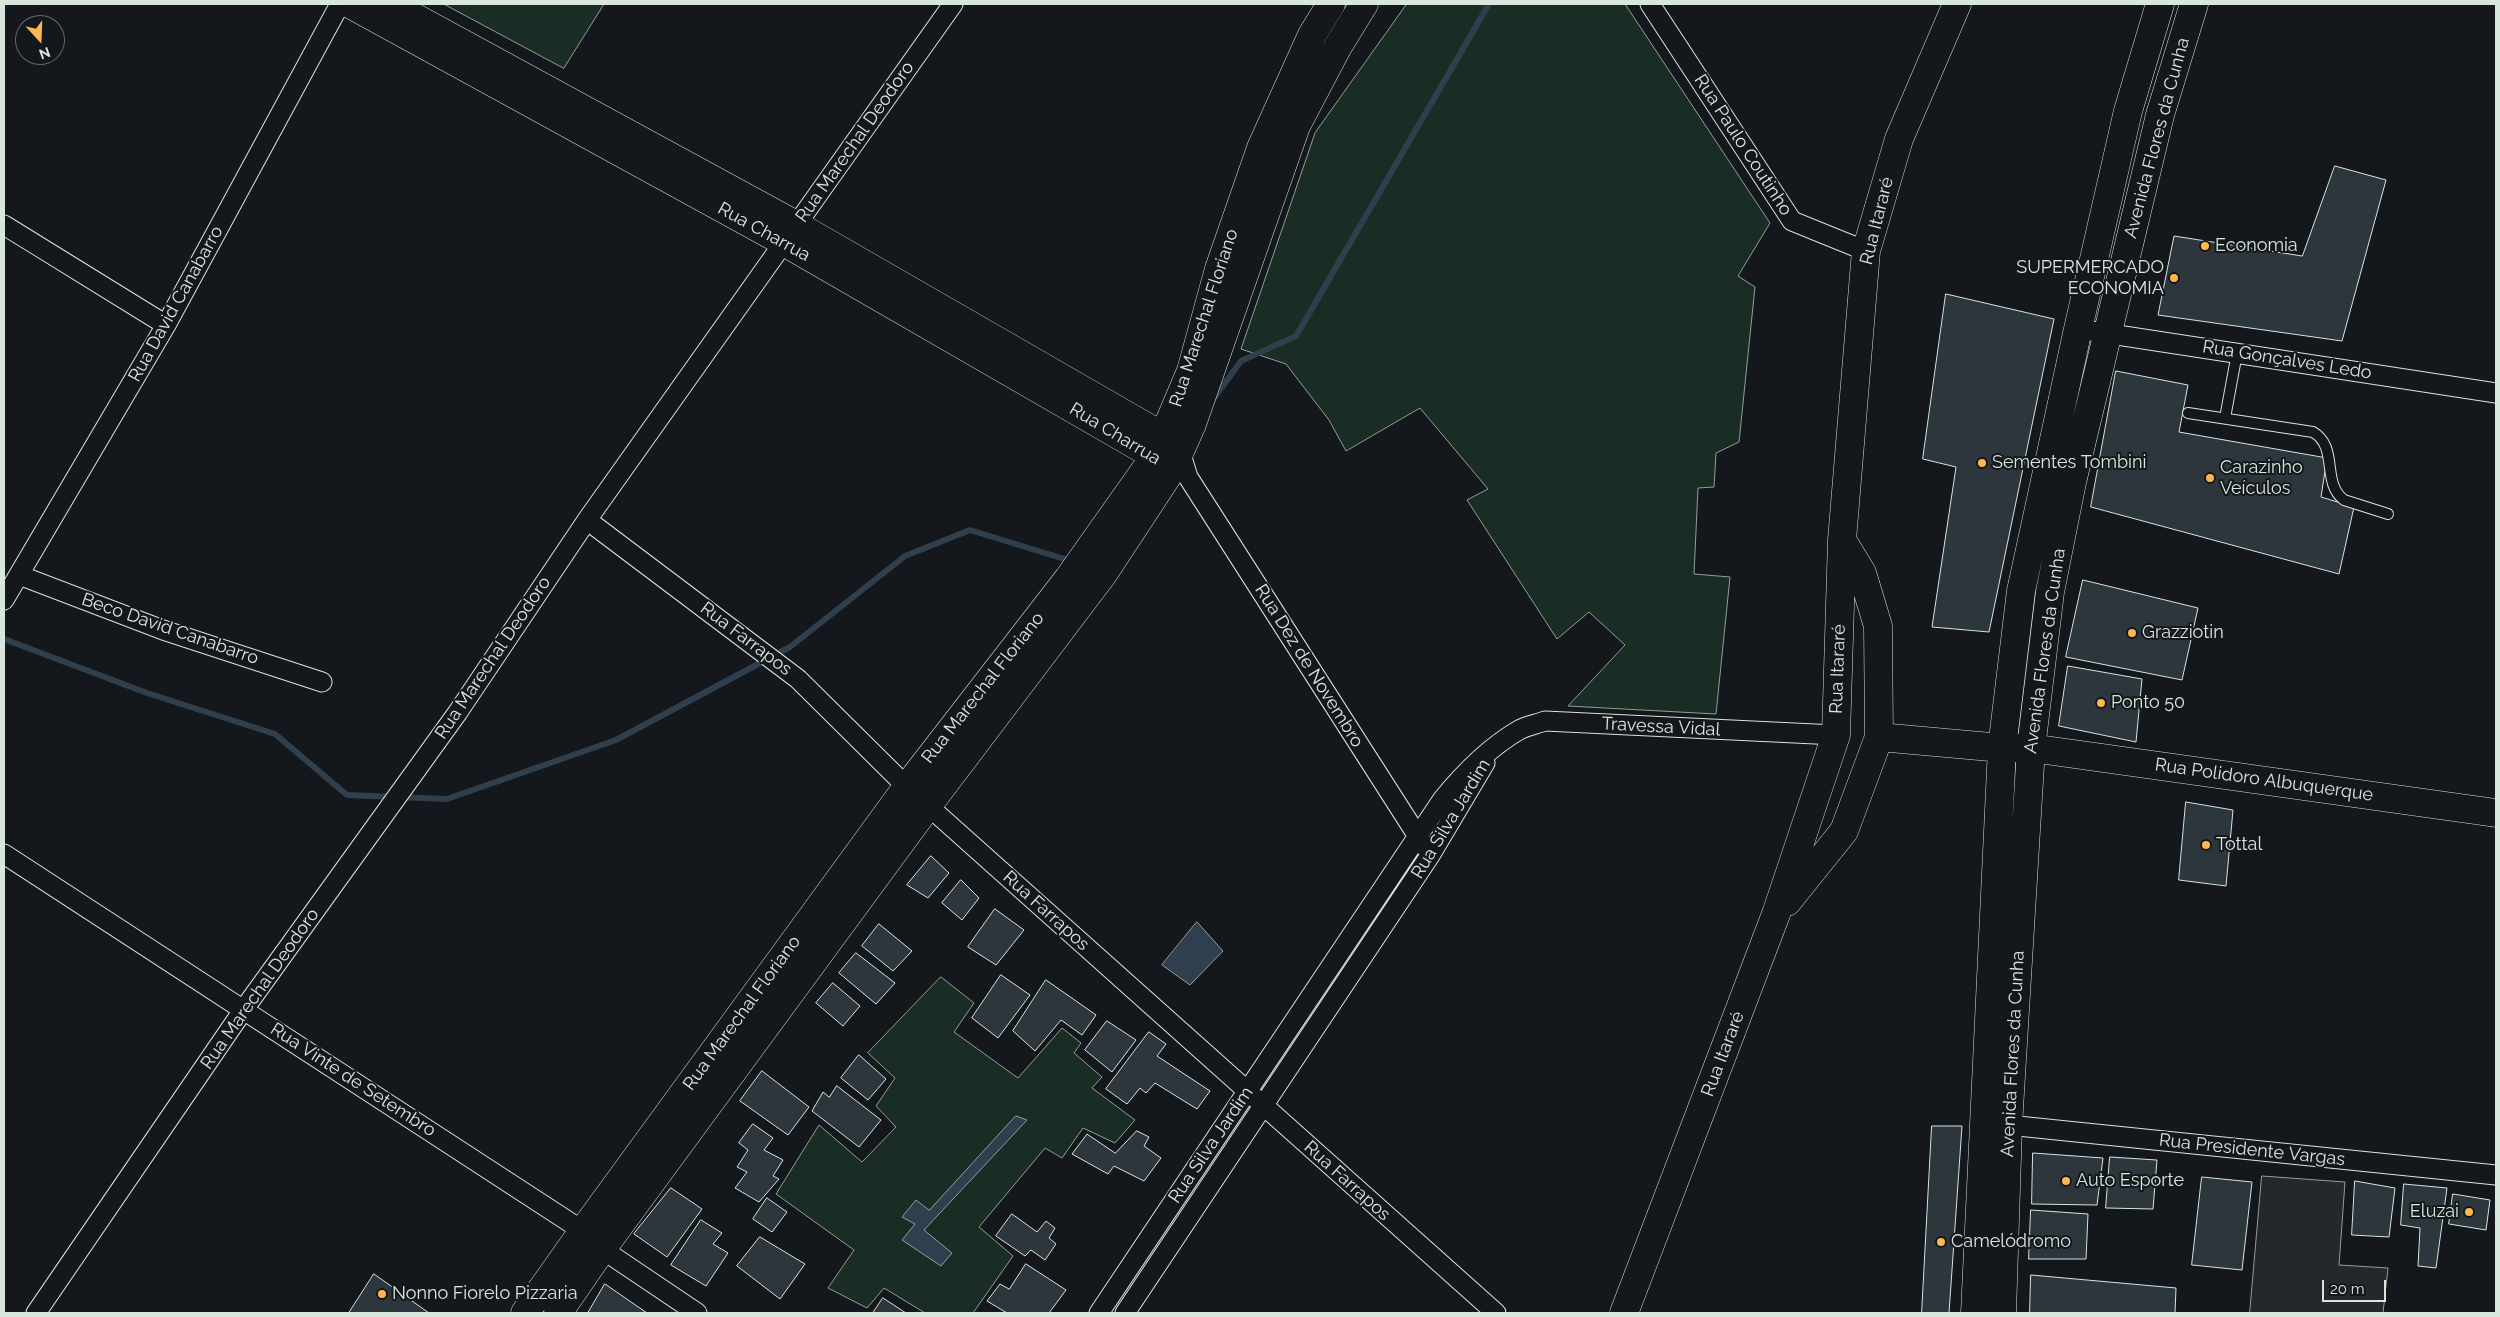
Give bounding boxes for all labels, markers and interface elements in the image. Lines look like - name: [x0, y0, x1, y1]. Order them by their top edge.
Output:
- north arrow: [15, 15, 65, 65]
- street label: Avenida Flores da Cunha: [2120, 35, 2194, 241]
- text: N: [37, 44, 53, 63]
- street label: Rua Marechal Deodoro: [791, 57, 919, 227]
- street label: Rua Paulo Coutinho: [1689, 70, 1797, 220]
- street label: Rua Itararé: [1856, 175, 1898, 267]
- street label: Rua Charrua: [714, 198, 814, 266]
- street label: Rua David Canabarro: [124, 222, 228, 386]
- street label: Rua Marechal Floriano: [1165, 226, 1243, 410]
- place label: Economia: [2215, 235, 2298, 257]
- marker: Economia: [2199, 240, 2211, 252]
- place label: SUPERMERCADO ECONOMIA: [2016, 257, 2164, 300]
- marker: SUPERMERCADO ECONOMIA: [2168, 272, 2180, 284]
- street label: Rua Gonçalves Ledo: [2201, 336, 2373, 384]
- street label: Rua Charrua: [1066, 398, 1164, 470]
- place label: Sementes Tombini: [1992, 452, 2146, 474]
- marker: Sementes Tombini: [1976, 457, 1988, 469]
- place label: Carazinho Veículos: [2220, 457, 2303, 499]
- marker: Carazinho Veículos: [2204, 472, 2216, 484]
- street label: Avenida Flores da Cunha: [2020, 547, 2070, 755]
- street label: Rua Marechal Deodoro: [431, 573, 555, 743]
- street label: Rua Dez de Novembro: [1250, 580, 1368, 752]
- street label: Beco David Canabarro: [79, 589, 261, 669]
- street label: Rua Farrapos: [696, 598, 796, 680]
- street label: Rua Marechal Floriano: [917, 608, 1049, 768]
- place label: Grazziotin: [2142, 622, 2224, 644]
- street label: Rua Itararé: [1826, 624, 1850, 714]
- marker: Grazziotin: [2126, 627, 2138, 639]
- place label: Ponto 50: [2111, 692, 2185, 714]
- marker: Ponto 50: [2095, 697, 2107, 709]
- street label: Travessa Vidal: [1601, 713, 1721, 741]
- street label: Rua Polidoro Albuquerque: [2153, 754, 2375, 806]
- street label: Rua Silva Jardim: [1407, 755, 1495, 883]
- place label: Tottal: [2216, 834, 2262, 856]
- marker: Tottal: [2200, 839, 2212, 851]
- street label: Rua Farrapos: [998, 867, 1094, 955]
- street label: Rua Marechal Deodoro: [196, 904, 324, 1074]
- street label: Rua Marechal Floriano: [679, 931, 805, 1095]
- street label: Avenida Flores da Cunha: [1997, 950, 2029, 1158]
- street label: Rua Itararé: [1697, 1008, 1749, 1100]
- street label: Rua Vinte de Setembro: [266, 1018, 440, 1142]
- street label: Rua Silva Jardim: [1164, 1083, 1258, 1207]
- street label: Rua Presidente Vargas: [2158, 1129, 2346, 1171]
- street label: Rua Farrapos: [1299, 1137, 1395, 1225]
- place label: Auto Esporte: [2076, 1170, 2184, 1192]
- marker: Auto Esporte: [2060, 1175, 2072, 1187]
- place label: Eluzai: [2410, 1201, 2459, 1223]
- marker: Eluzai: [2463, 1206, 2475, 1218]
- place label: Camelódromo: [1951, 1231, 2071, 1253]
- marker: Camelódromo: [1935, 1236, 1947, 1248]
- scale bar: [2325, 1270, 2389, 1302]
- text: 20 m: [2330, 1280, 2365, 1298]
- place label: Nonno Fiorelo Pizzaria: [392, 1283, 577, 1305]
- marker: Nonno Fiorelo Pizzaria: [376, 1288, 388, 1300]

